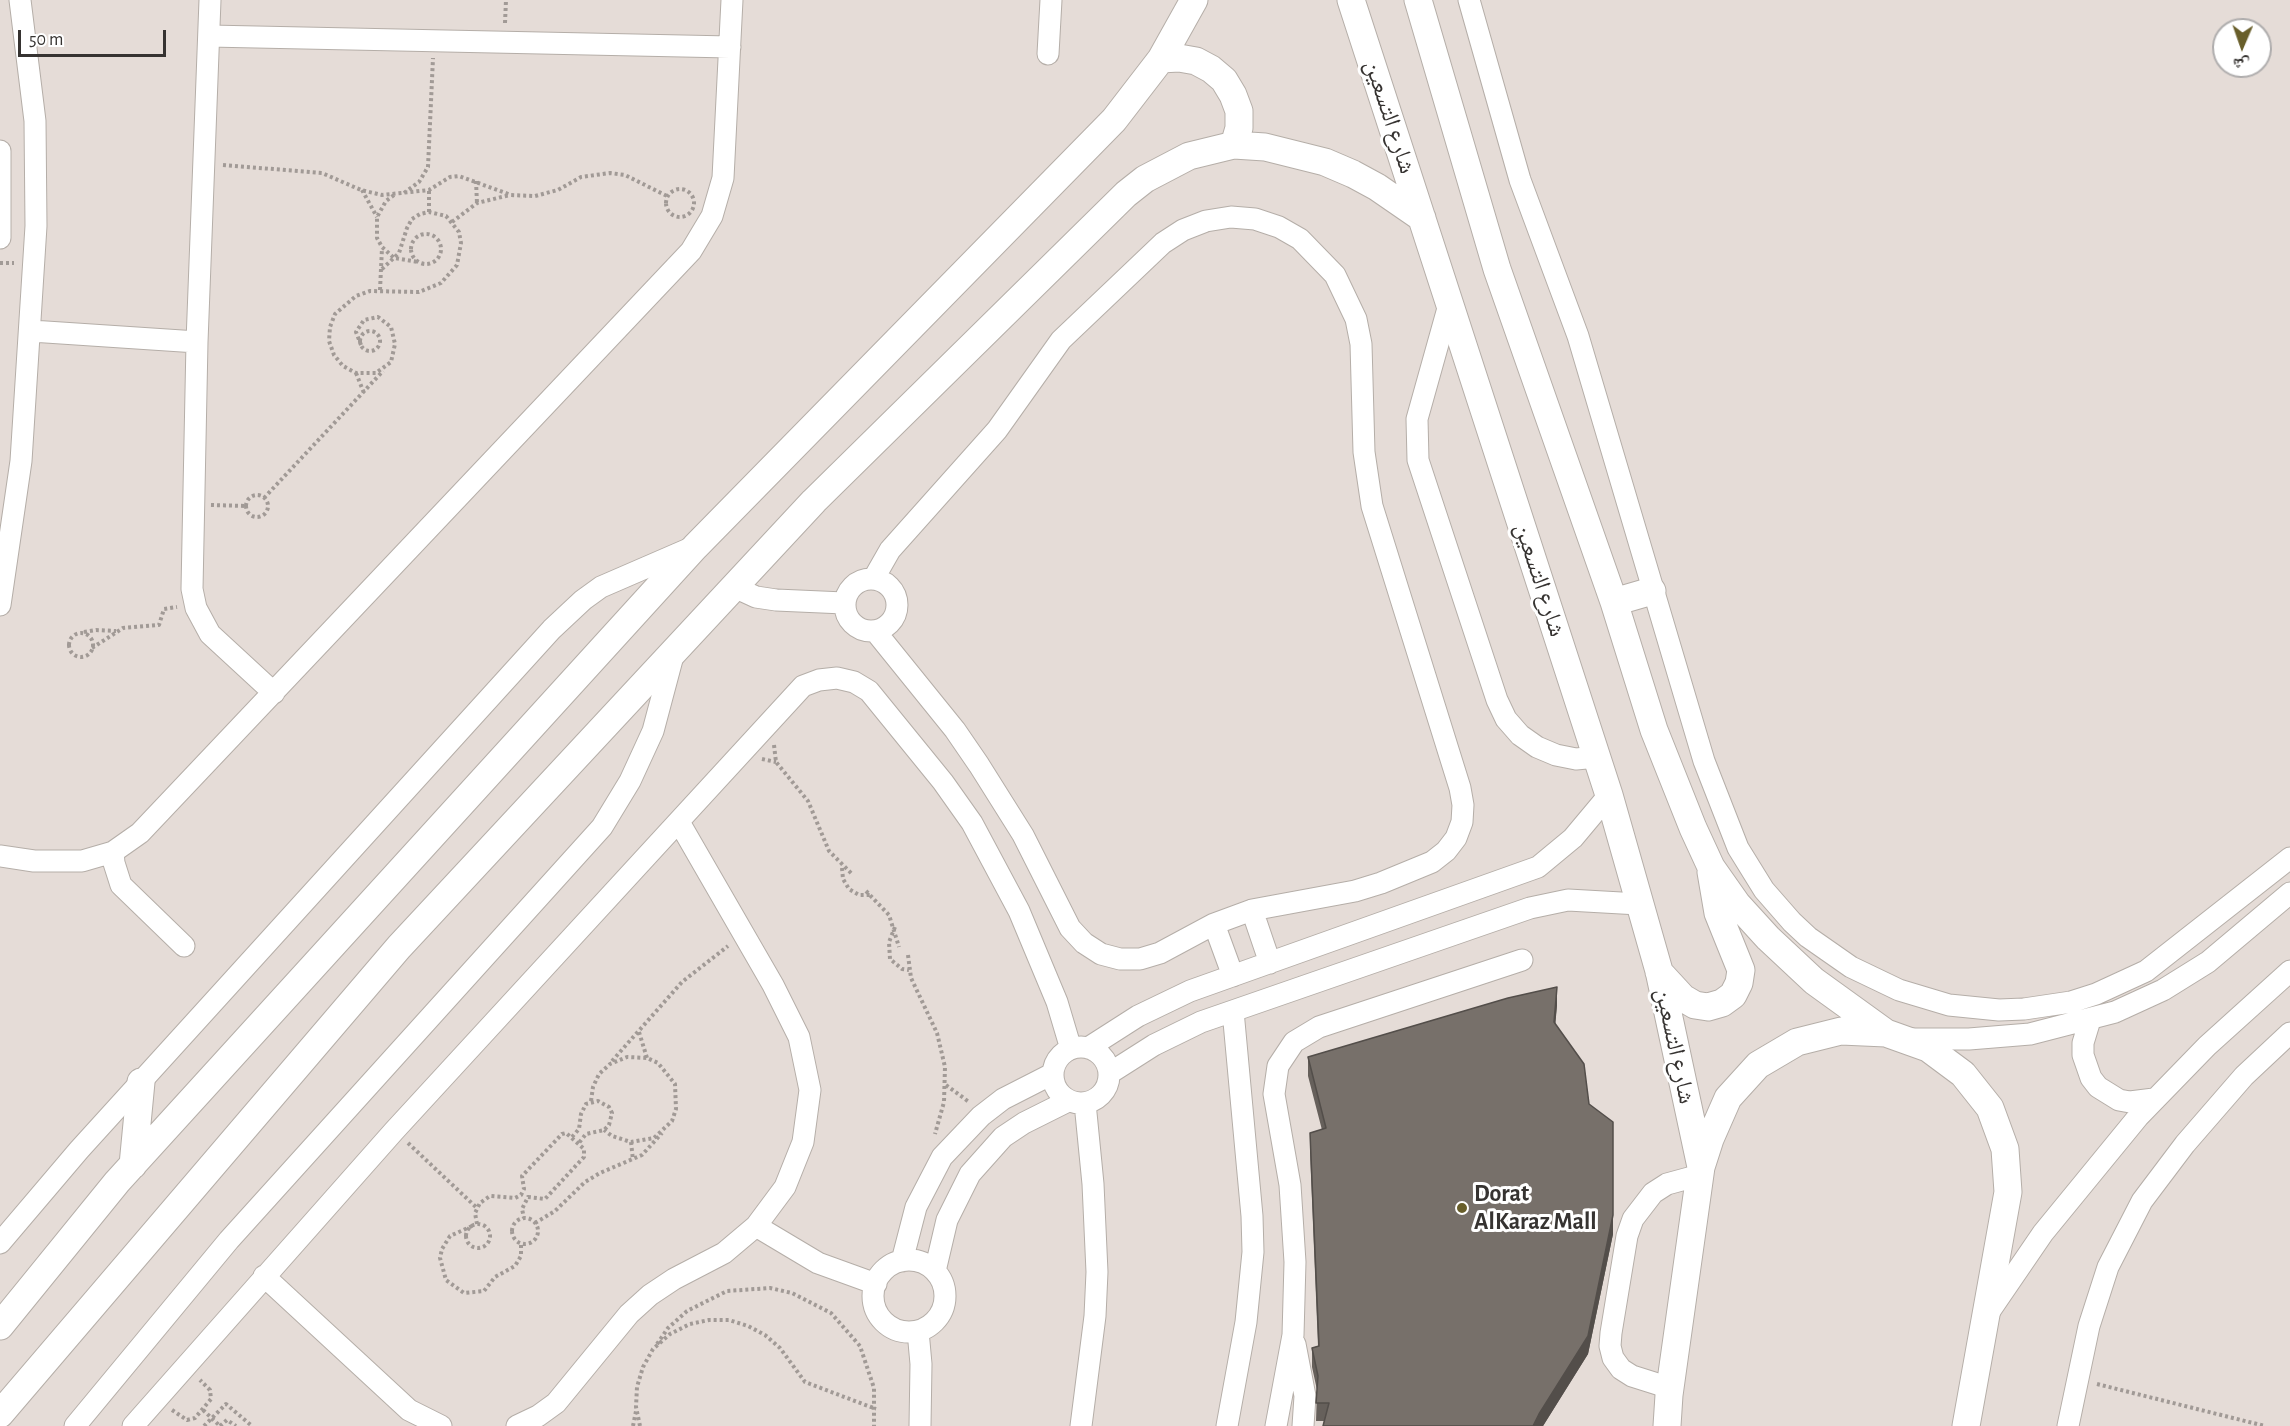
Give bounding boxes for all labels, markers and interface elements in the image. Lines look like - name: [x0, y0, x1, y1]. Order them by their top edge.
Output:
- scale bar: [21, 18, 170, 56]
- north arrow: [2212, 18, 2272, 78]
- text: 50 m: [29, 31, 63, 49]
- text: ش: [2233, 56, 2250, 72]
- street label: شارع التسعين: [1358, 57, 1422, 177]
- street label: شارع التسعين: [1508, 520, 1572, 640]
- street label: شارع التسعين: [1649, 986, 1701, 1106]
- place label: Dorat AlKaraz Mall: [1474, 1180, 1597, 1236]
- marker: Dorat AlKaraz Mall: [1455, 1201, 1469, 1215]

